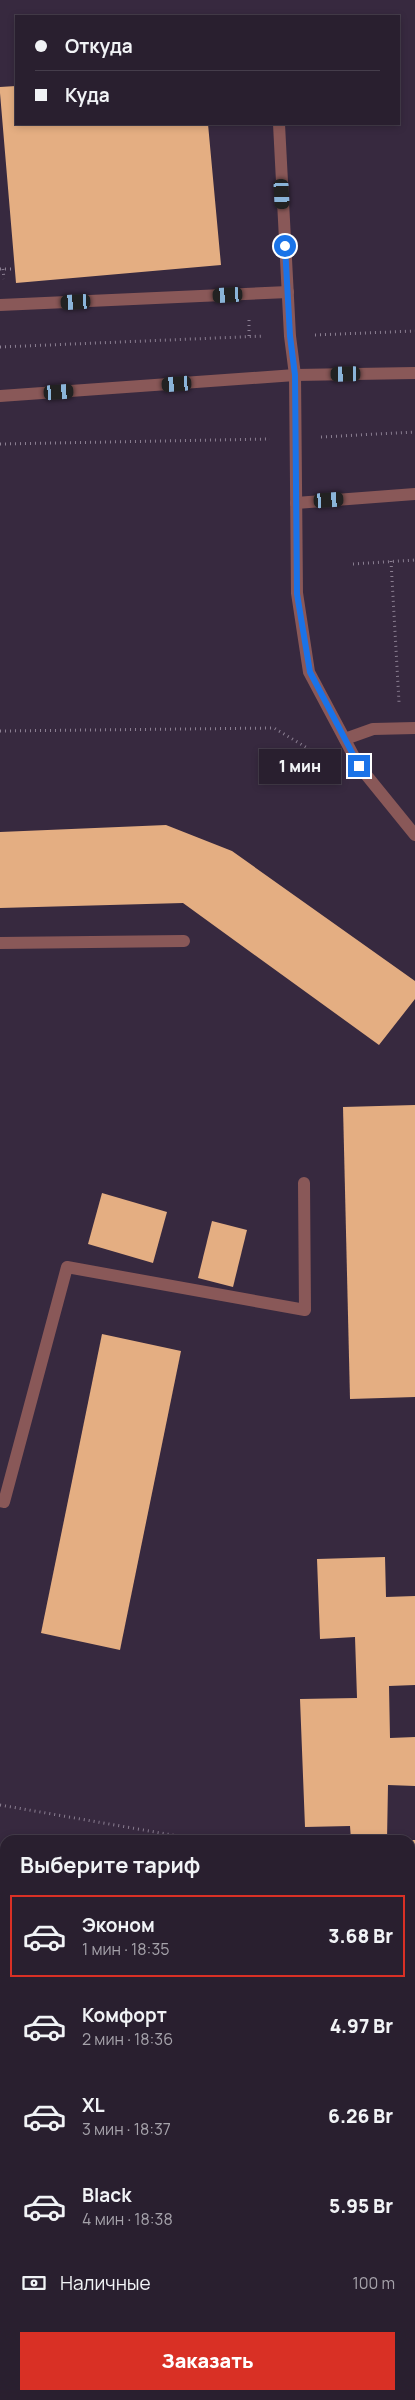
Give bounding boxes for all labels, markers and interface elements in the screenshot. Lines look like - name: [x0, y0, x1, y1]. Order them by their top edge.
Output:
- text: Откуда: [65, 33, 133, 59]
- text: Куда: [65, 82, 110, 108]
- car: [273, 179, 290, 209]
- route start: [274, 235, 296, 257]
- car: [212, 287, 243, 303]
- car: [60, 294, 91, 310]
- car: [330, 366, 361, 382]
- car: [161, 375, 192, 393]
- car: [43, 383, 74, 401]
- car: [313, 491, 344, 509]
- callout: 1 мин: [259, 748, 342, 784]
- text: 1 мин: [279, 755, 321, 777]
- route end: [348, 755, 370, 777]
- text: Выберите тариф: [20, 1850, 200, 1880]
- text: Эконом: [82, 1912, 155, 1938]
- icon: car: [22, 1914, 67, 1959]
- text: 3.68 Br: [328, 1923, 393, 1949]
- text: 1 мин · 18:35: [82, 1938, 170, 1960]
- text: Комфорт: [82, 2002, 167, 2028]
- icon: car: [22, 2004, 67, 2049]
- text: 4.97 Br: [330, 2013, 393, 2039]
- text: 2 мин · 18:36: [82, 2028, 173, 2050]
- text: XL: [82, 2092, 105, 2118]
- icon: car: [22, 2094, 67, 2139]
- text: 6.26 Br: [328, 2103, 393, 2129]
- text: 3 мин · 18:37: [82, 2118, 171, 2140]
- text: Black: [82, 2182, 131, 2208]
- icon: car: [22, 2184, 67, 2229]
- text: 5.95 Br: [329, 2193, 393, 2219]
- text: 4 мин · 18:38: [82, 2208, 173, 2230]
- icon: cash: [20, 2269, 48, 2297]
- text: Наличные: [60, 2270, 151, 2296]
- text: 100 m: [352, 2272, 395, 2294]
- button: Заказать: [20, 2332, 395, 2390]

